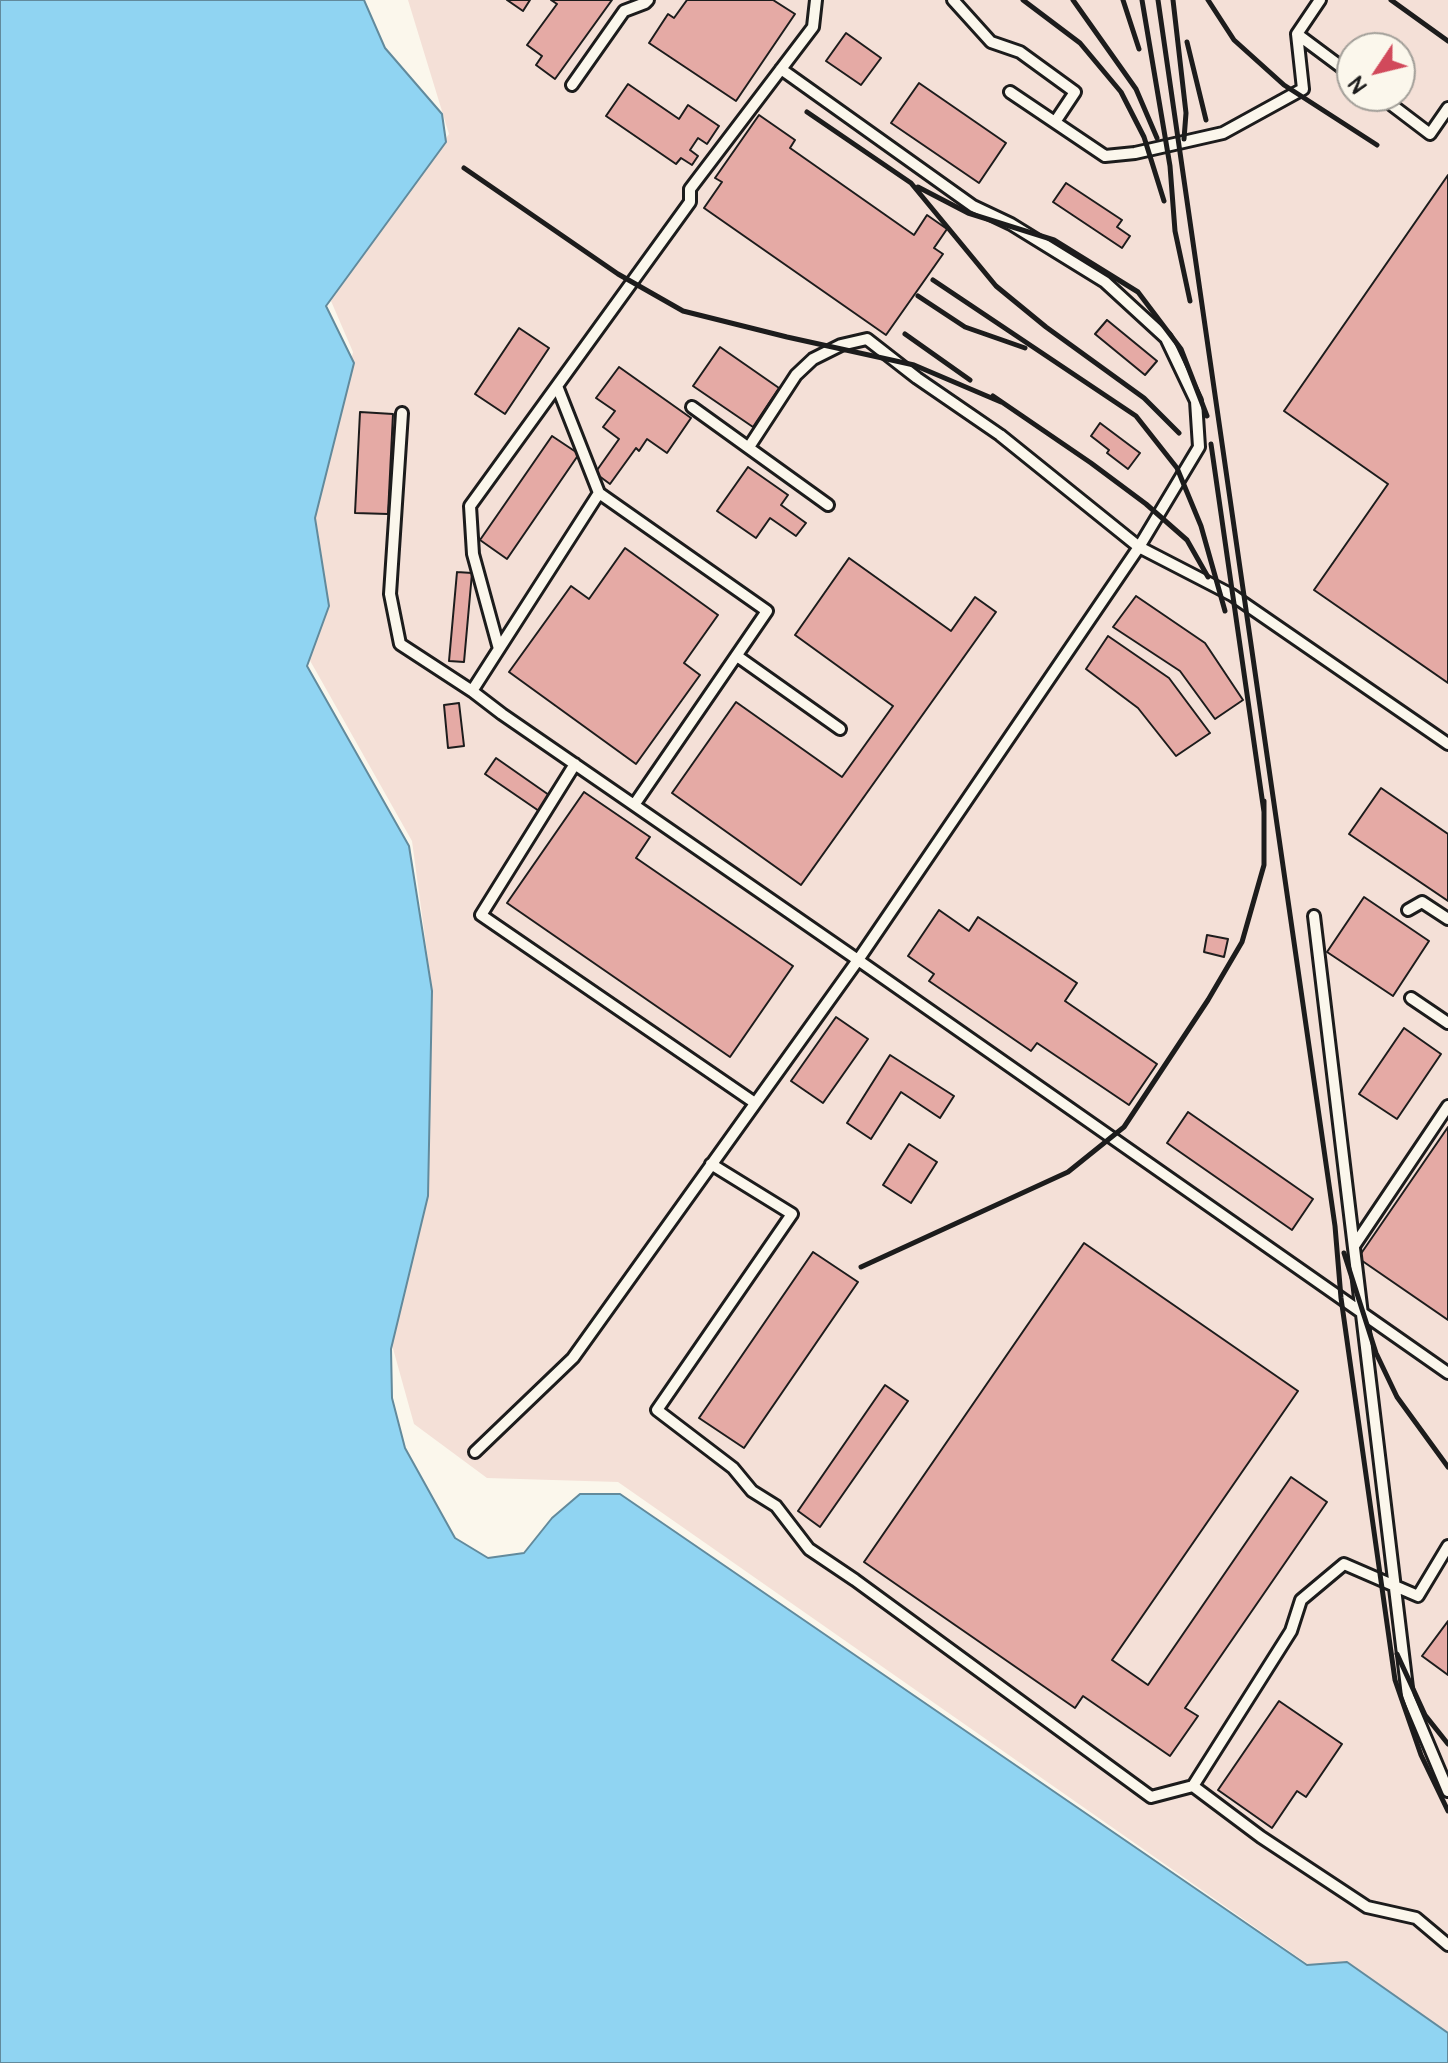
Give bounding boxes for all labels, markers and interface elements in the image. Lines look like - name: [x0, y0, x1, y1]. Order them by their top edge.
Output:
- north arrow: [1336, 32, 1416, 112]
- text: N: [1342, 70, 1374, 99]

